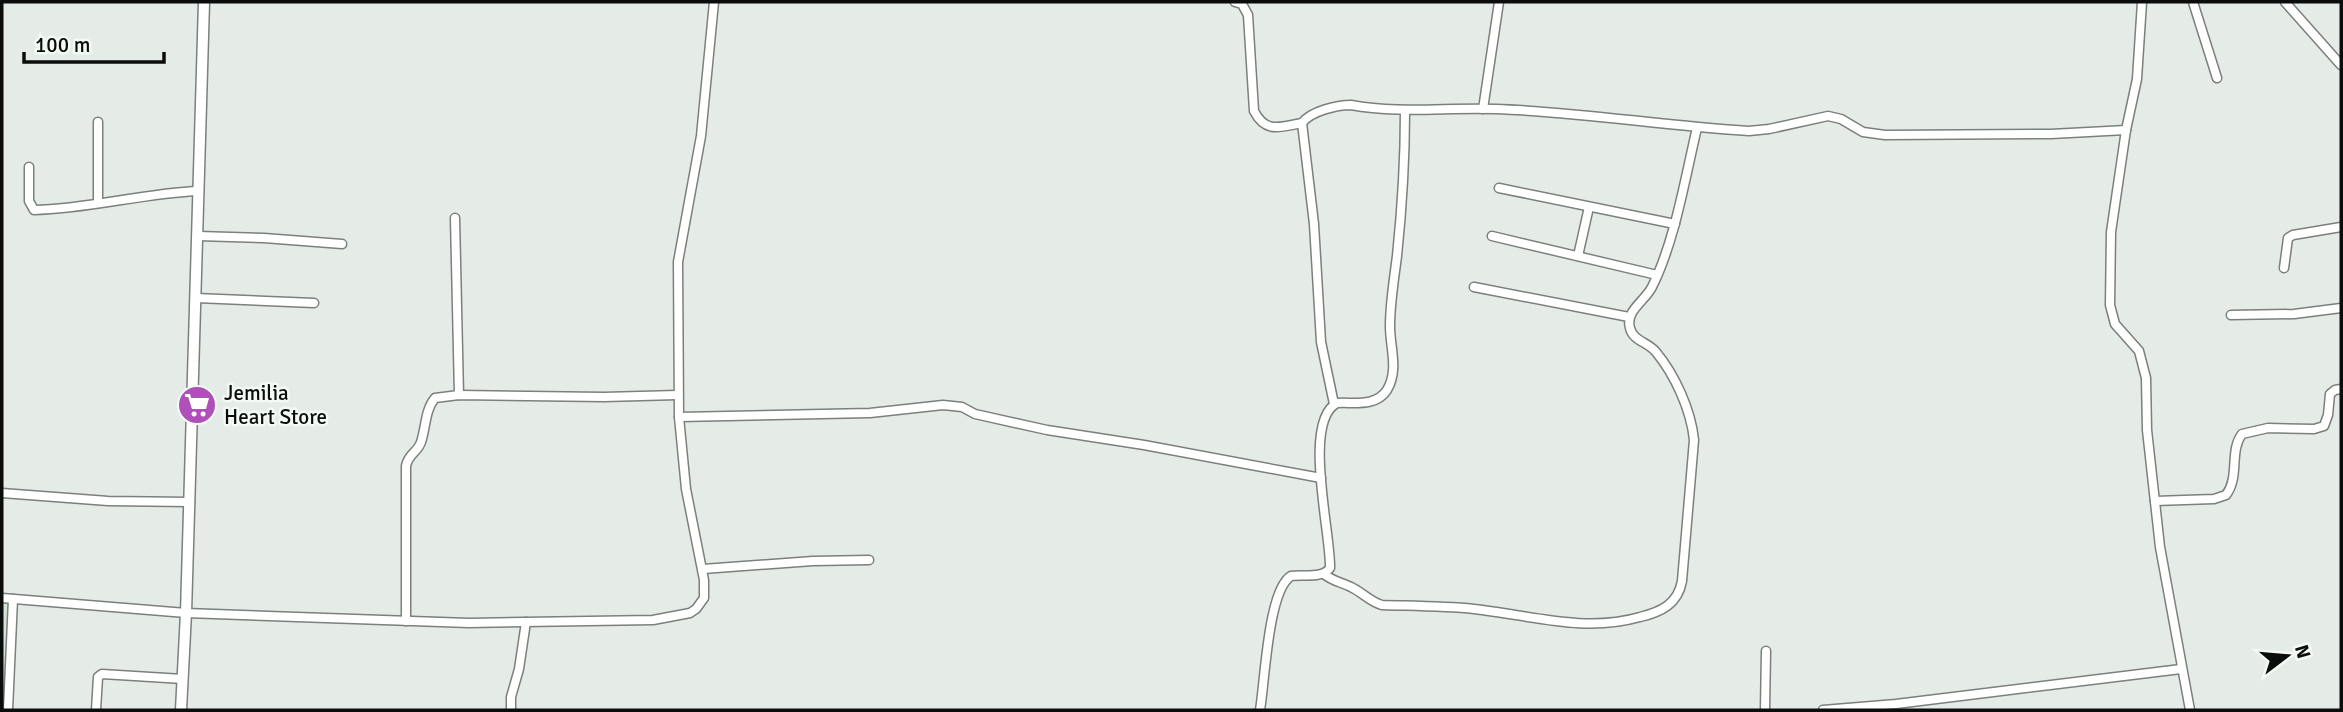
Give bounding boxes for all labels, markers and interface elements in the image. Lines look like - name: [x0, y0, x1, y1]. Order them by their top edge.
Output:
- scale bar: [24, 21, 164, 65]
- text: 100 m: [35, 32, 90, 58]
- place label: Jemilia Heart Store: [224, 380, 327, 430]
- supermarket icon: Jemilia Heart Store: [176, 384, 218, 426]
- north arrow: [2252, 621, 2322, 691]
- text: N: [2289, 642, 2316, 661]

